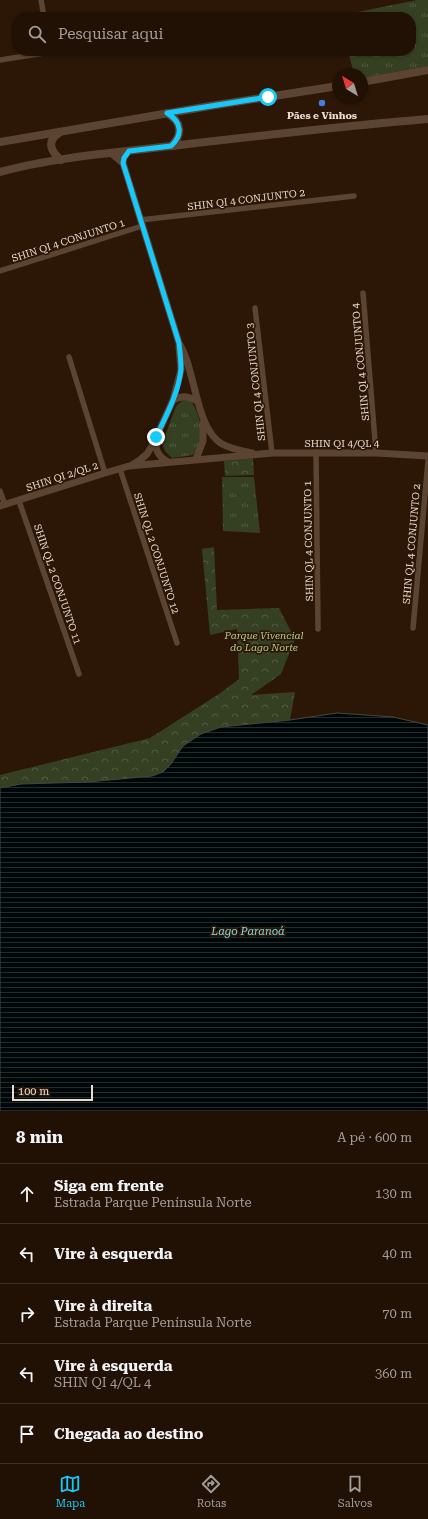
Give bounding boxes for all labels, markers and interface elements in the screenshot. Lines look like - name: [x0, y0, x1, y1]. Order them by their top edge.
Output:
- search box: [12, 12, 416, 56]
- icon: search: [26, 23, 48, 45]
- text: Pesquisar aqui: [58, 25, 163, 43]
- north arrow: [332, 68, 368, 104]
- route start: [259, 88, 277, 106]
- marker: Pães e Vinhos: [317, 98, 327, 108]
- place label: Pães e Vinhos: [287, 110, 357, 121]
- street label: SHIN QI 4 CONJUNTO 2: [187, 187, 306, 212]
- street label: SHIN QI 4 CONJUNTO 1: [10, 217, 126, 264]
- street label: SHIN QI 4 CONJUNTO 4: [350, 302, 371, 421]
- street label: SHIN QI 4 CONJUNTO 3: [244, 322, 267, 441]
- route end: [147, 428, 165, 446]
- street label: SHIN QI 4/QL 4: [305, 438, 380, 449]
- street label: SHIN QI 2/QL 2: [25, 460, 100, 493]
- street label: SHIN QL 4 CONJUNTO 1: [302, 480, 315, 601]
- street label: SHIN QL 4 CONJUNTO 2: [401, 483, 422, 605]
- street label: SHIN QL 2 CONJUNTO 12: [132, 491, 181, 615]
- street label: SHIN QL 2 CONJUNTO 11: [32, 523, 83, 646]
- park label: Parque Vivencial do Lago Norte: [223, 630, 304, 653]
- water label: Lago Paranoá: [210, 925, 285, 938]
- scale bar: [12, 1083, 93, 1102]
- text: 100 m: [18, 1085, 49, 1098]
- text: 8 min: [16, 1127, 63, 1147]
- text: A pé · 600 m: [337, 1130, 412, 1145]
- text: Siga em frente: [54, 1177, 164, 1195]
- icon: ahead: [16, 1183, 38, 1205]
- text: 130 m: [375, 1186, 412, 1201]
- text: Estrada Parque Península Norte: [54, 1195, 252, 1210]
- icon: left: [16, 1243, 38, 1265]
- text: Vire à esquerda: [54, 1245, 173, 1263]
- text: 40 m: [382, 1246, 412, 1261]
- text: Vire à direita: [54, 1297, 152, 1315]
- icon: right: [16, 1303, 38, 1325]
- text: 70 m: [382, 1306, 412, 1321]
- text: Estrada Parque Península Norte: [54, 1315, 252, 1330]
- text: Vire à esquerda: [54, 1357, 173, 1375]
- icon: left: [16, 1363, 38, 1385]
- text: 360 m: [375, 1366, 412, 1381]
- text: SHIN QI 4/QL 4: [54, 1375, 151, 1390]
- icon: arrive: [16, 1423, 38, 1445]
- text: Chegada ao destino: [54, 1425, 203, 1443]
- tab: Mapa: [56, 1473, 85, 1510]
- tab: Rotas: [197, 1473, 226, 1510]
- tab: Salvos: [338, 1473, 372, 1510]

